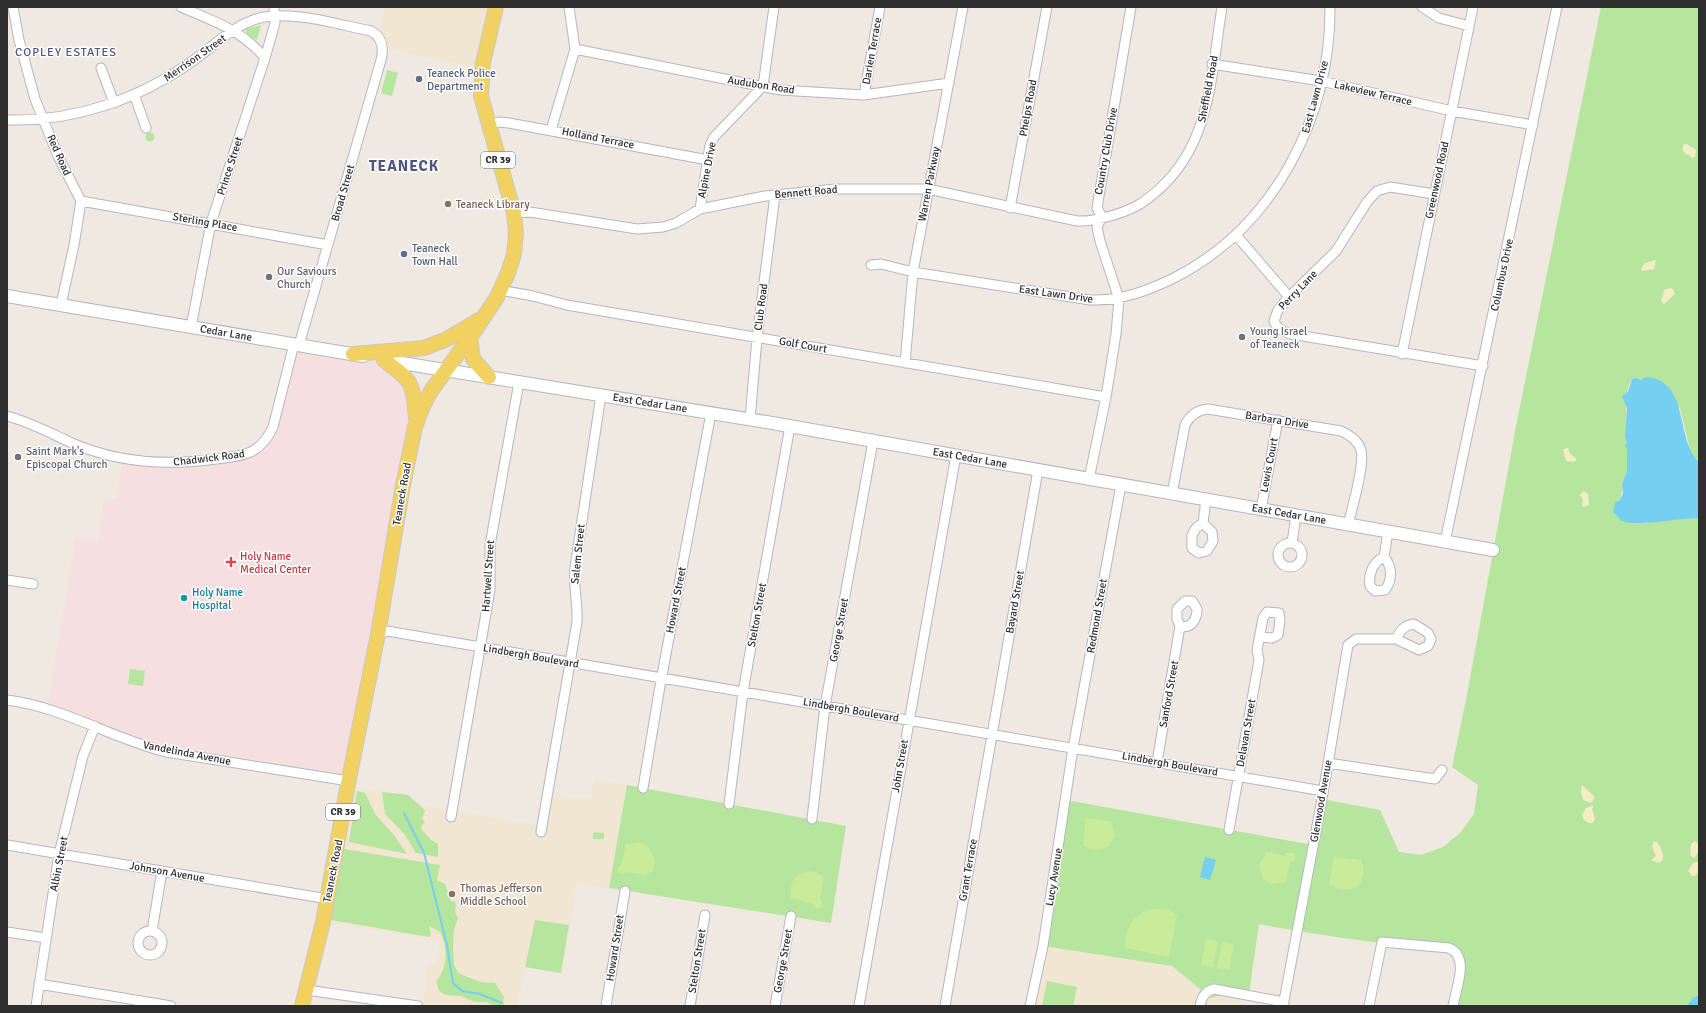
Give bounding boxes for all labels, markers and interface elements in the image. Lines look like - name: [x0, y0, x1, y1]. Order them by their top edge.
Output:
- street label: Darien Terrace: [860, 16, 884, 86]
- street label: Merrison Street: [161, 32, 229, 84]
- district label: COPLEY ESTATES: [15, 45, 117, 60]
- street label: Sheffield Road: [1195, 54, 1221, 124]
- street label: East Lawn Drive: [1299, 59, 1331, 135]
- place label: Teaneck Police Department: [427, 67, 496, 93]
- street label: Audubon Road: [726, 73, 796, 97]
- marker: Teaneck Police Department: [414, 74, 424, 84]
- street label: Phelps Road: [1017, 78, 1039, 137]
- street label: Lakeview Terrace: [1333, 78, 1413, 108]
- street label: Country Club Drive: [1092, 106, 1120, 196]
- street label: Holland Terrace: [561, 125, 635, 151]
- street label: Red Road: [44, 132, 74, 178]
- street label: Prince Street: [214, 135, 246, 197]
- street label: Greenwood Road: [1422, 140, 1452, 220]
- street label: Alpine Drive: [695, 141, 719, 199]
- street label: Warren Parkway: [915, 145, 943, 222]
- road number: CR 39: [481, 152, 515, 168]
- district label: TEANECK: [369, 157, 439, 175]
- street label: Broad Street: [329, 163, 357, 223]
- street label: Bennett Road: [774, 183, 838, 201]
- place label: Teaneck Library: [456, 198, 530, 211]
- marker: Teaneck Library: [443, 199, 453, 209]
- street label: Sterling Place: [172, 210, 238, 234]
- street label: Columbus Drive: [1488, 238, 1516, 312]
- place label: Teaneck Town Hall: [412, 242, 458, 268]
- marker: Teaneck Town Hall: [399, 249, 409, 259]
- place label: Our Saviours Church: [277, 265, 337, 291]
- street label: Perry Lane: [1276, 267, 1320, 313]
- marker: Our Saviours Church: [264, 272, 274, 282]
- street label: Club Road: [752, 282, 770, 331]
- street label: East Lawn Drive: [1018, 282, 1094, 306]
- street label: Cedar Lane: [199, 322, 253, 344]
- place label: Young Israel of Teaneck: [1250, 325, 1307, 351]
- marker: Young Israel of Teaneck: [1237, 332, 1247, 342]
- street label: Golf Court: [778, 334, 828, 356]
- street label: East Cedar Lane: [612, 391, 688, 415]
- street label: Barbara Drive: [1244, 409, 1310, 431]
- street label: Lewis Court: [1257, 436, 1281, 494]
- place label: Saint Mark's Episcopal Church: [26, 445, 107, 471]
- street label: East Cedar Lane: [932, 445, 1008, 471]
- street label: Chadwick Road: [173, 447, 246, 469]
- marker: Saint Mark's Episcopal Church: [13, 452, 23, 462]
- street label: Teaneck Road: [390, 461, 414, 527]
- street label: East Cedar Lane: [1251, 501, 1327, 527]
- street label: Salem Street: [568, 523, 588, 585]
- street label: Hartwell Street: [479, 540, 497, 612]
- place label: Holy Name Medical Center: [240, 550, 311, 576]
- marker: Holy Name Medical Center: [225, 556, 237, 568]
- street label: Howard Street: [663, 566, 689, 634]
- street label: Bayard Street: [1003, 569, 1027, 634]
- street label: Redmond Street: [1084, 578, 1110, 654]
- street label: Stelton Street: [745, 582, 769, 648]
- place label: Holy Name Hospital: [192, 586, 243, 612]
- marker: Holy Name Hospital: [179, 593, 189, 603]
- street label: George Street: [827, 597, 851, 663]
- street label: Lindbergh Boulevard: [482, 641, 580, 671]
- street label: Sanford Street: [1157, 659, 1181, 729]
- street label: Lindbergh Boulevard: [802, 695, 900, 725]
- street label: Delavan Street: [1234, 698, 1258, 768]
- street label: Vandelinda Avenue: [142, 738, 232, 768]
- street label: John Street: [889, 738, 911, 794]
- street label: Lindbergh Boulevard: [1121, 749, 1219, 779]
- street label: Glenwood Avenue: [1307, 759, 1335, 843]
- road number: CR 39: [326, 804, 360, 820]
- street label: Albin Street: [47, 835, 71, 893]
- street label: Teaneck Road: [321, 838, 345, 904]
- street label: Grant Terrace: [956, 838, 980, 902]
- street label: Lucy Avenue: [1043, 847, 1065, 907]
- street label: Johnson Avenue: [128, 859, 206, 885]
- place label: Thomas Jefferson Middle School: [460, 882, 542, 908]
- marker: Thomas Jefferson Middle School: [447, 889, 457, 899]
- street label: Howard Street: [603, 914, 627, 982]
- street label: Stelton Street: [685, 928, 709, 994]
- street label: George Street: [771, 928, 795, 994]

